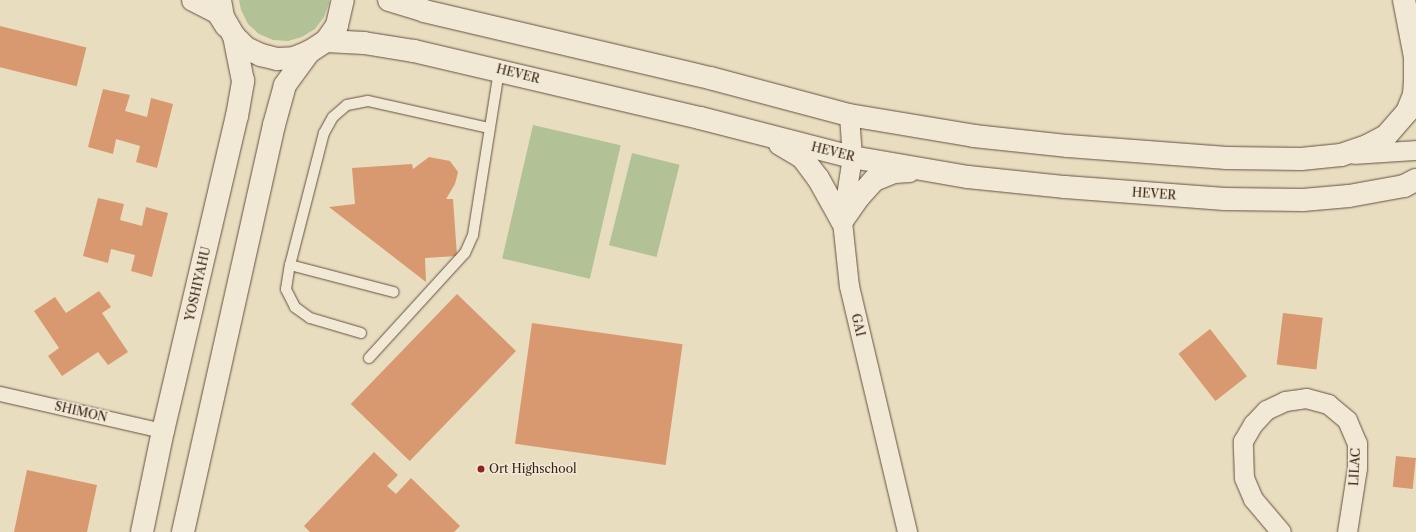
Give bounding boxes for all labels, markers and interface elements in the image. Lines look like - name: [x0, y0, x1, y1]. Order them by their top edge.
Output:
- street label: HEVER: [495, 62, 541, 86]
- street label: HEVER: [810, 140, 856, 164]
- street label: HEVER: [1131, 185, 1177, 203]
- street label: YOSHIYAHU: [182, 245, 214, 323]
- street label: GAI: [848, 312, 868, 338]
- street label: SHIMON: [53, 399, 109, 425]
- street label: LILAC: [1347, 448, 1363, 486]
- place label: Ort Highschool: [489, 462, 577, 476]
- marker: Ort Highschool: [476, 464, 486, 474]

